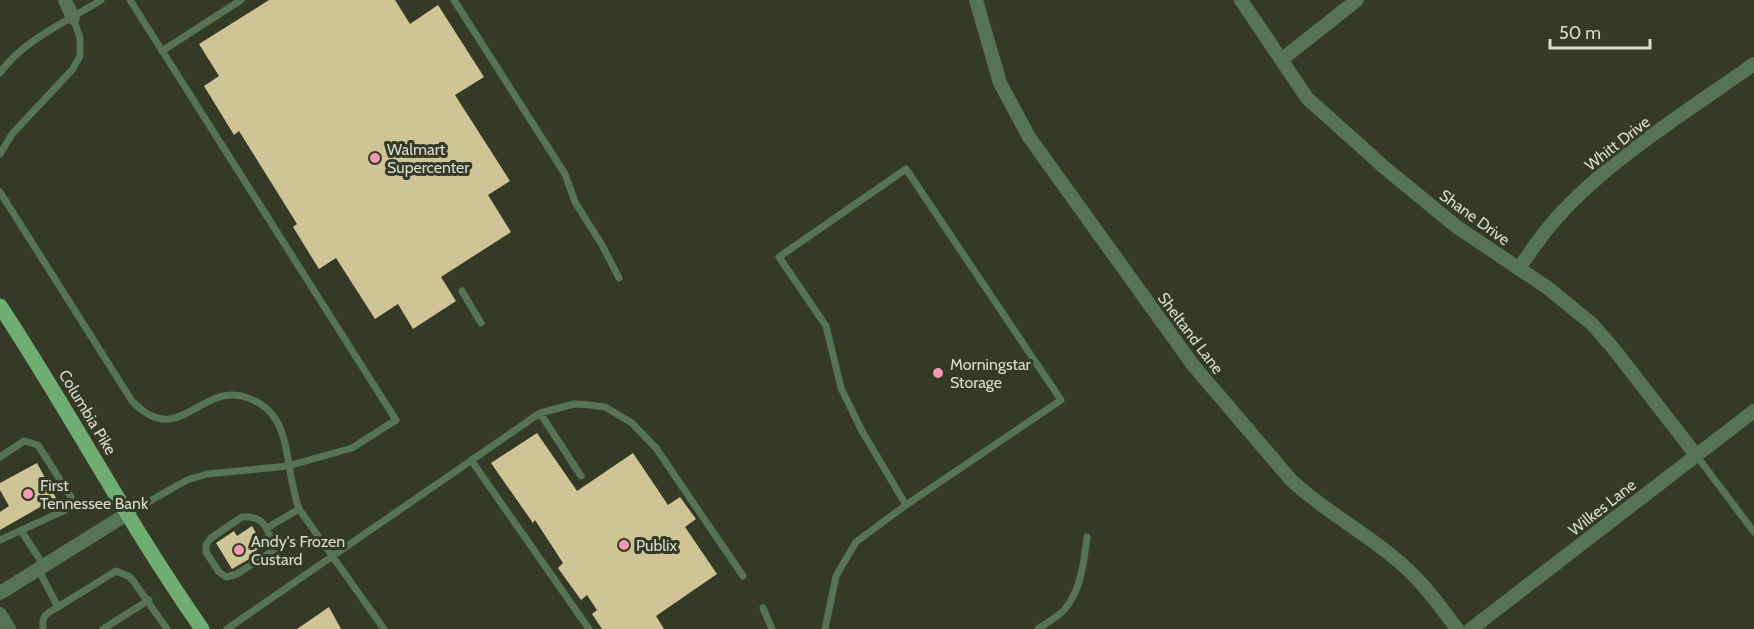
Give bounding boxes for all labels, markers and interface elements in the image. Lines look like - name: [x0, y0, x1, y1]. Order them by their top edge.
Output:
- scale bar: [1550, 12, 1650, 50]
- text: 50 m: [1559, 22, 1601, 44]
- street label: Whitt Drive: [1581, 112, 1654, 175]
- place label: Walmart Supercenter: [387, 140, 470, 177]
- marker: Walmart Supercenter: [368, 151, 382, 165]
- street label: Shane Drive: [1436, 186, 1514, 249]
- street label: Sheltand Lane: [1154, 289, 1227, 378]
- place label: Morningstar Storage: [950, 355, 1032, 392]
- street label: Columbia Pike: [55, 366, 120, 458]
- marker: Morningstar Storage: [931, 366, 945, 380]
- street label: Wilkes Lane: [1565, 475, 1640, 540]
- place label: First Tennessee Bank: [40, 476, 149, 513]
- marker: First Tennessee Bank: [21, 487, 35, 501]
- place label: Andy's Frozen Custard: [251, 532, 345, 569]
- place label: Publix: [636, 536, 677, 555]
- marker: Publix: [617, 538, 631, 552]
- marker: Andy's Frozen Custard: [232, 543, 246, 557]

